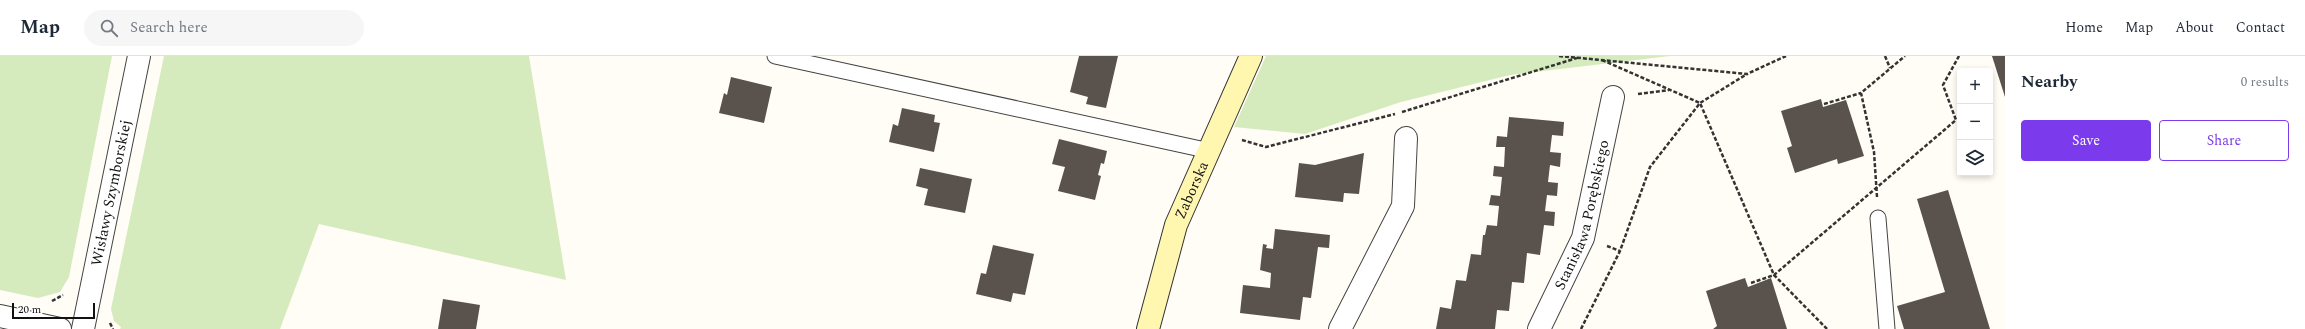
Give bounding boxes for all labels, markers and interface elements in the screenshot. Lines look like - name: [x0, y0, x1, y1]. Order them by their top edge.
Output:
- search box: [84, 10, 364, 46]
- text: Map: [20, 13, 60, 42]
- text: Search here: [130, 16, 208, 39]
- icon: search: [98, 17, 120, 39]
- text: Home: [2065, 17, 2103, 38]
- text: Map: [2125, 17, 2153, 38]
- text: About: [2175, 17, 2214, 38]
- text: Contact: [2236, 17, 2285, 38]
- map controls: [1957, 68, 1993, 176]
- button: +: [1957, 68, 1993, 104]
- text: Nearby: [2021, 69, 2077, 95]
- text: 0 results: [2241, 72, 2289, 92]
- button: −: [1957, 104, 1993, 140]
- street label: Wisławy Szymborskiej: [85, 118, 138, 268]
- button: Save: [2021, 120, 2151, 161]
- button: Share: [2159, 120, 2289, 161]
- street label: Stanisława Porębskiego: [1549, 138, 1616, 294]
- button: layers: [1957, 140, 1993, 176]
- street label: Zaborska: [1169, 157, 1215, 223]
- scale bar: [12, 301, 95, 320]
- text: 20 m: [18, 301, 41, 318]

